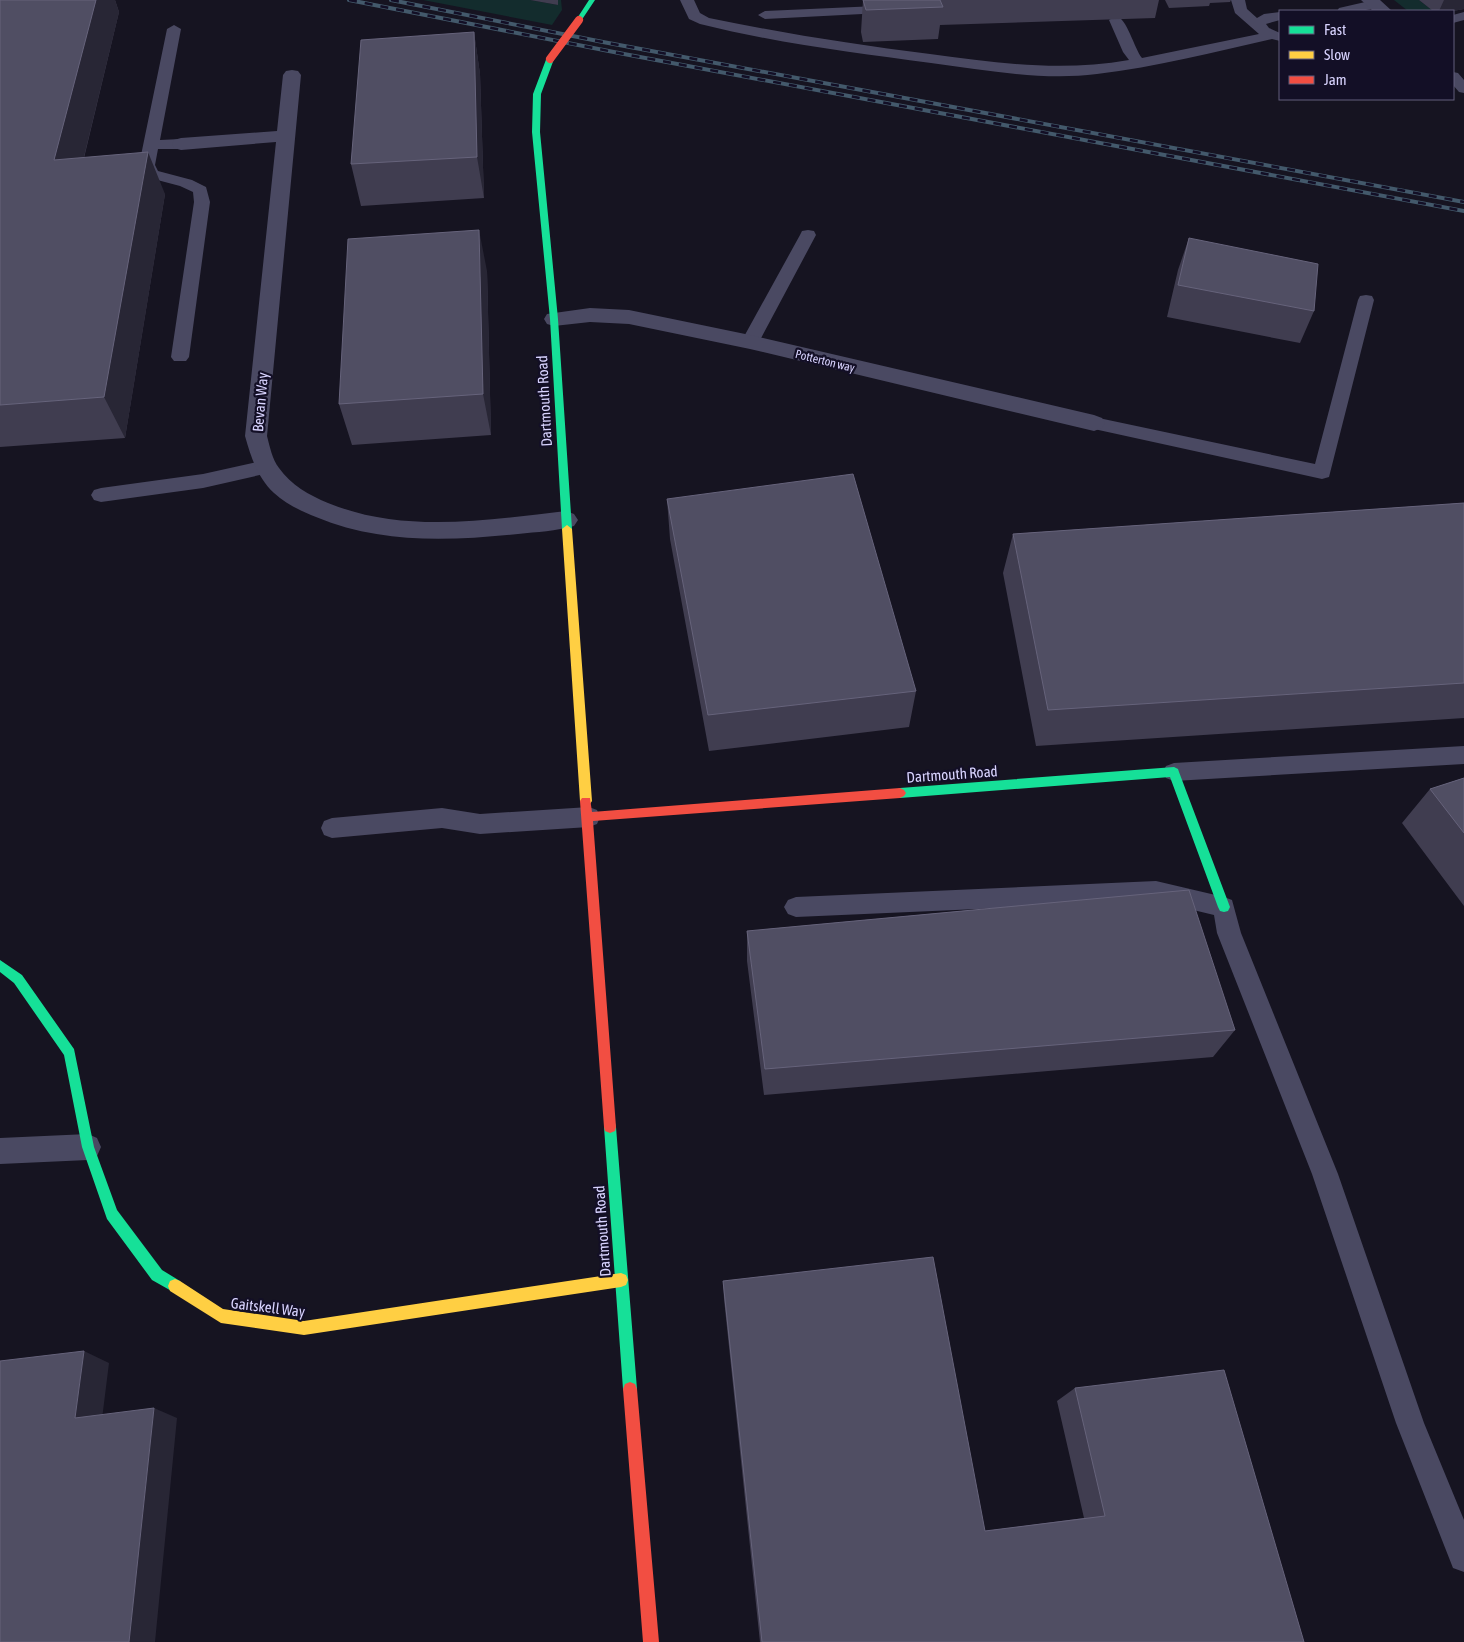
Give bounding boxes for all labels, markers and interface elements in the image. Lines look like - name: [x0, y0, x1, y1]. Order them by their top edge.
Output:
- legend: [1279, 10, 1454, 100]
- text: Fast: [1324, 21, 1346, 38]
- text: Slow: [1324, 46, 1350, 63]
- text: Jam: [1324, 71, 1347, 88]
- street label: Potterton way: [794, 347, 856, 375]
- street label: Dartmouth Road: [533, 355, 555, 447]
- street label: Bevan Way: [249, 372, 271, 432]
- street label: Dartmouth Road: [906, 762, 998, 786]
- street label: Dartmouth Road: [590, 1185, 614, 1277]
- street label: Gaitskell Way: [230, 1294, 306, 1320]

